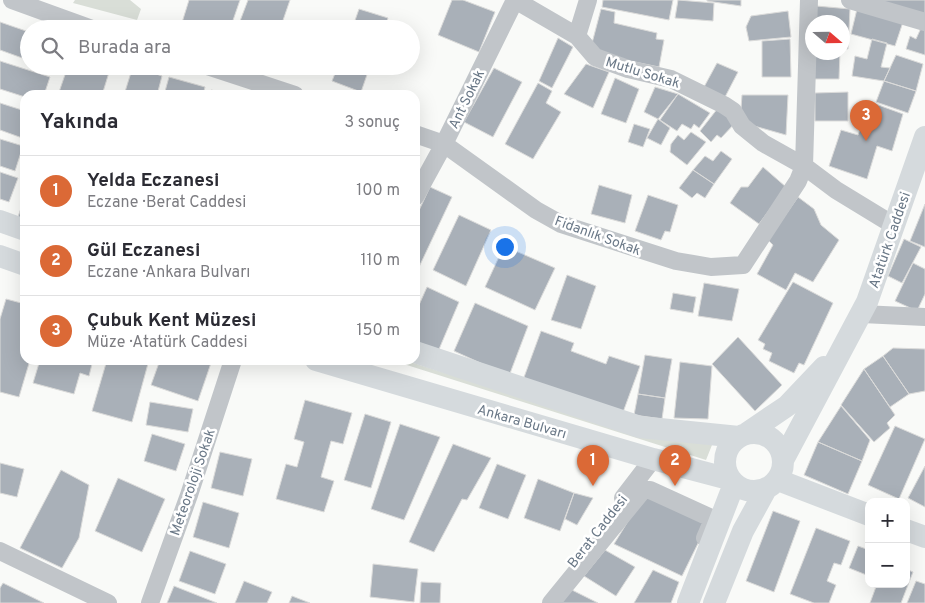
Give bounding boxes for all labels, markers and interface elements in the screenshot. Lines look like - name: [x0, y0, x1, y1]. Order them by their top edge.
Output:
- north arrow: [805, 15, 850, 60]
- search box: [20, 20, 420, 75]
- icon: search: [38, 34, 66, 62]
- text: Burada ara: [78, 36, 171, 60]
- street label: Mutlu Sokak: [603, 54, 682, 93]
- street label: Ant Sokak: [446, 67, 489, 132]
- pin: 3: [850, 100, 882, 141]
- text: Yakında: [40, 109, 119, 136]
- text: 3 sonuç: [344, 113, 400, 133]
- text: Yelda Eczanesi: [87, 169, 219, 193]
- text: 1: [53, 181, 59, 201]
- text: 100 m: [356, 181, 400, 201]
- street label: Atatürk Caddesi: [866, 190, 915, 291]
- text: Eczane · Berat Caddesi: [87, 193, 246, 213]
- street label: Fidanlık Sokak: [552, 213, 643, 260]
- your location: [492, 234, 518, 260]
- text: Gül Eczanesi: [87, 239, 200, 263]
- text: 2: [51, 251, 61, 271]
- text: 110 m: [360, 251, 400, 271]
- text: Eczane · Ankara Bulvarı: [87, 263, 250, 283]
- text: Çubuk Kent Müzesi: [87, 309, 256, 333]
- text: 3: [51, 321, 61, 341]
- text: 150 m: [357, 321, 400, 341]
- text: Müze · Atatürk Caddesi: [87, 333, 247, 353]
- street label: Ankara Bulvarı: [475, 402, 568, 443]
- street label: Meteoroloji Sokak: [167, 427, 220, 538]
- pin: 1: [577, 445, 609, 486]
- pin: 2: [659, 445, 691, 486]
- street label: Berat Caddesi: [564, 492, 632, 572]
- map controls: [865, 498, 910, 588]
- button: +: [865, 498, 910, 543]
- button: −: [865, 543, 910, 588]

